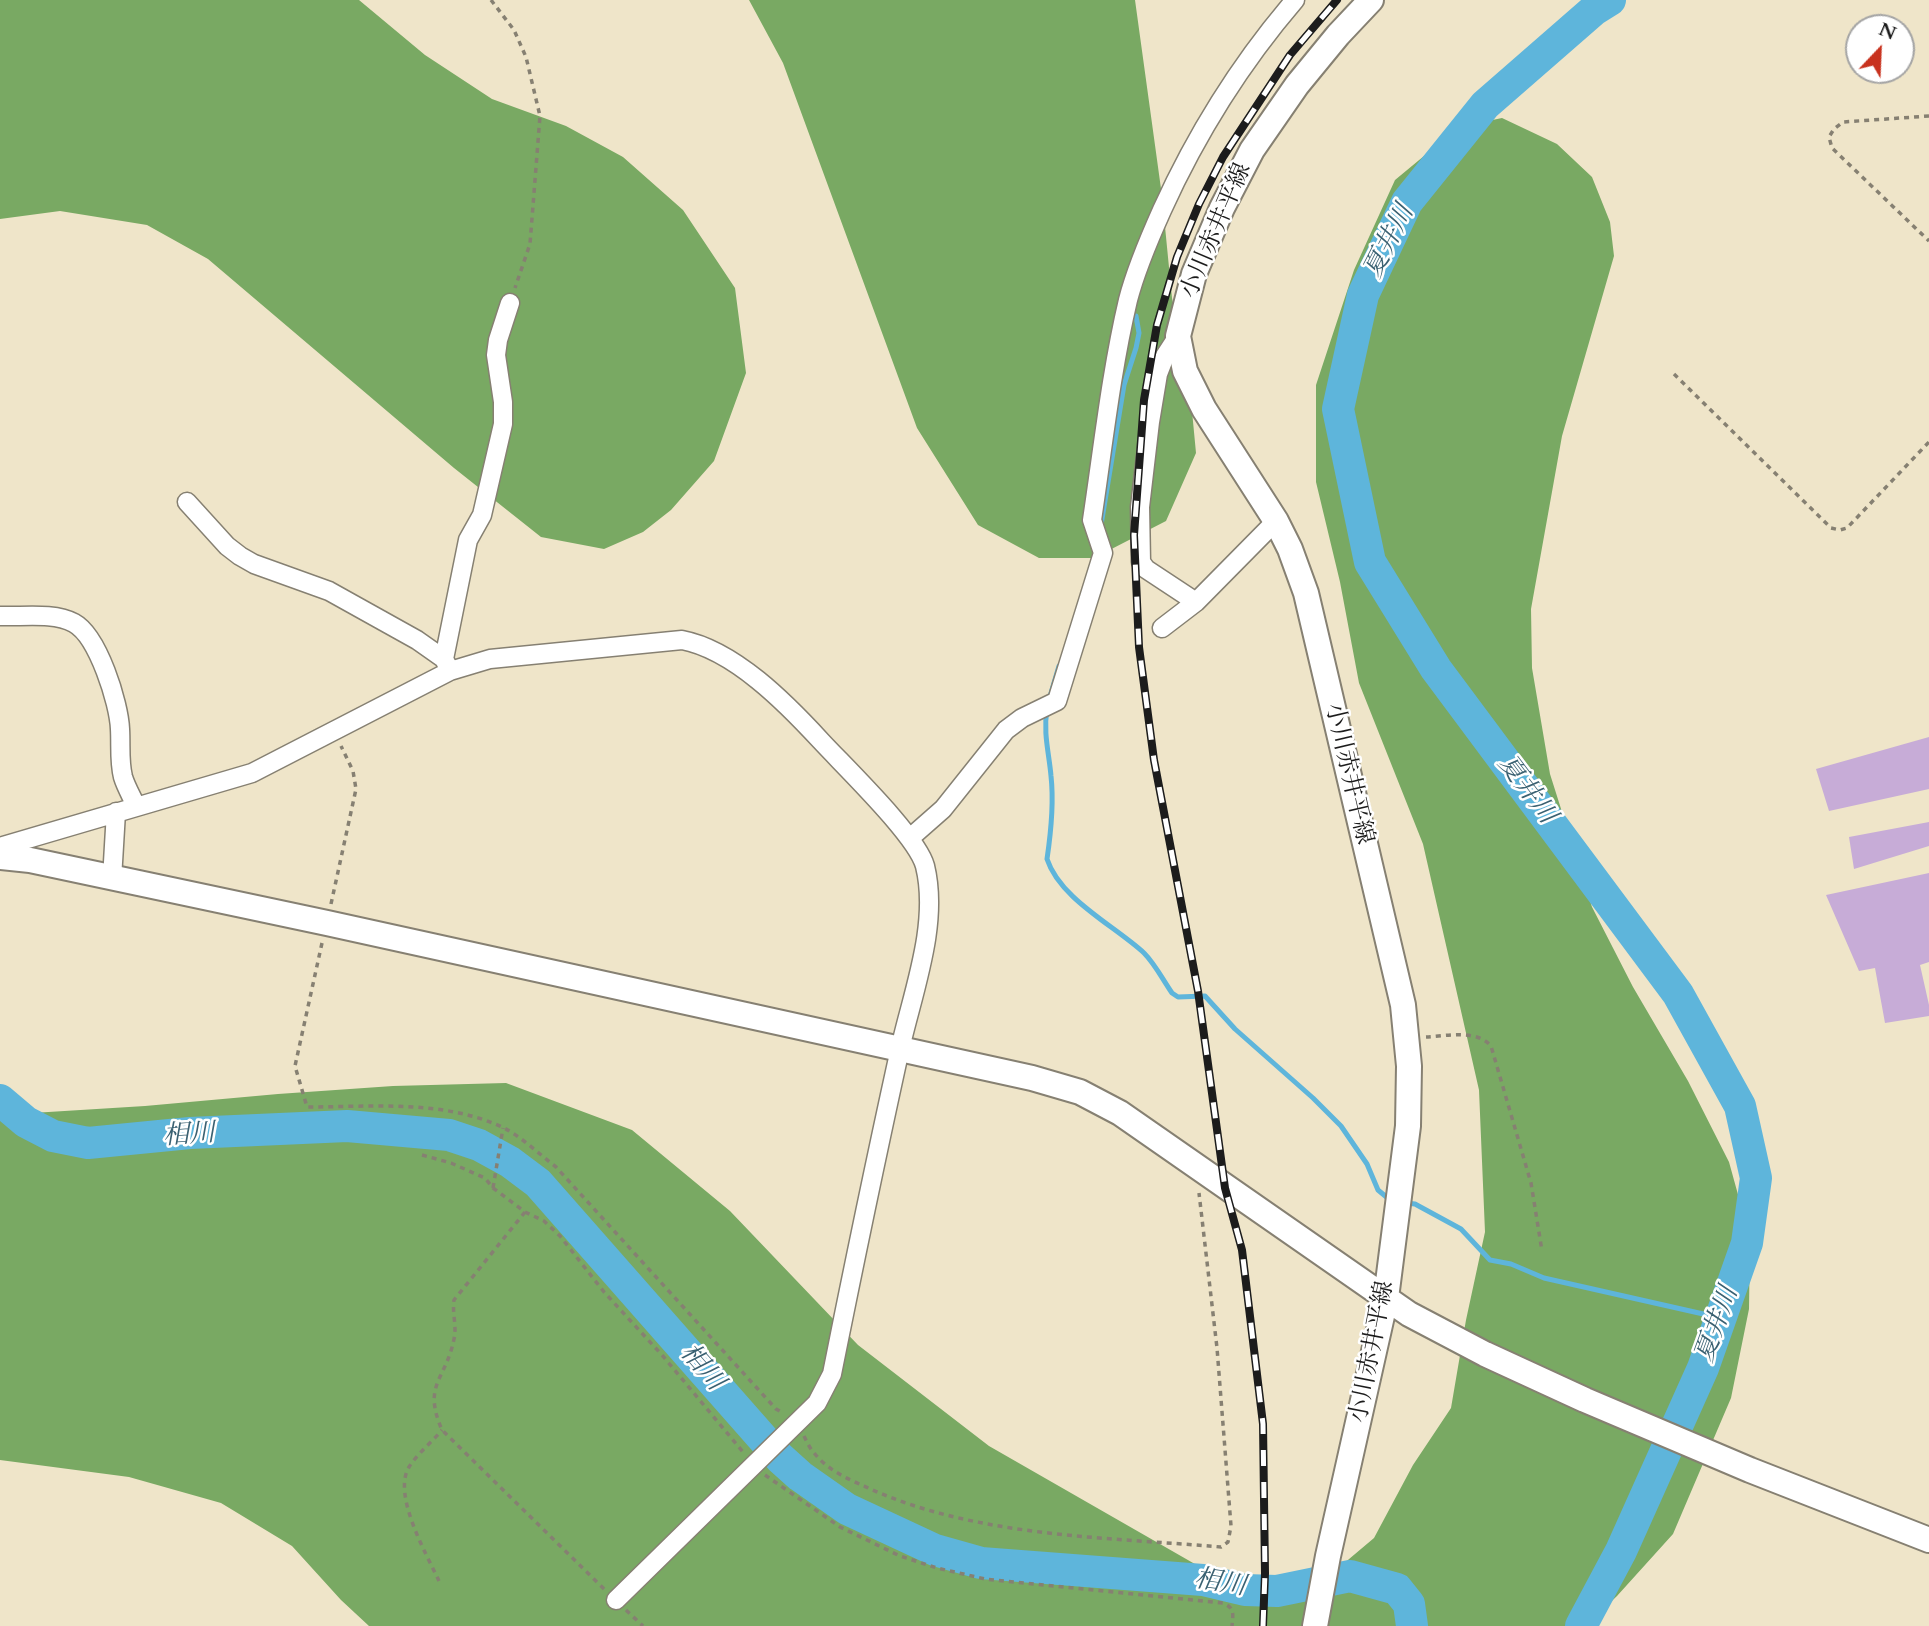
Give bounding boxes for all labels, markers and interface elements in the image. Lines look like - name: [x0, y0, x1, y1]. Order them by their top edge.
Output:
- north arrow: [1845, 14, 1915, 84]
- text: N: [1875, 16, 1900, 47]
- street label: 小川赤井平線: [1176, 159, 1258, 303]
- water label: 夏井川: [1358, 200, 1422, 284]
- street label: 小川赤井平線: [1318, 701, 1378, 847]
- water label: 夏井川: [1490, 749, 1562, 831]
- water label: 相川: [162, 1119, 216, 1153]
- street label: 小川赤井平線: [1345, 1279, 1401, 1425]
- water label: 夏井川: [1690, 1283, 1746, 1367]
- water label: 相川: [672, 1338, 730, 1398]
- water label: 相川: [1192, 1565, 1248, 1603]

